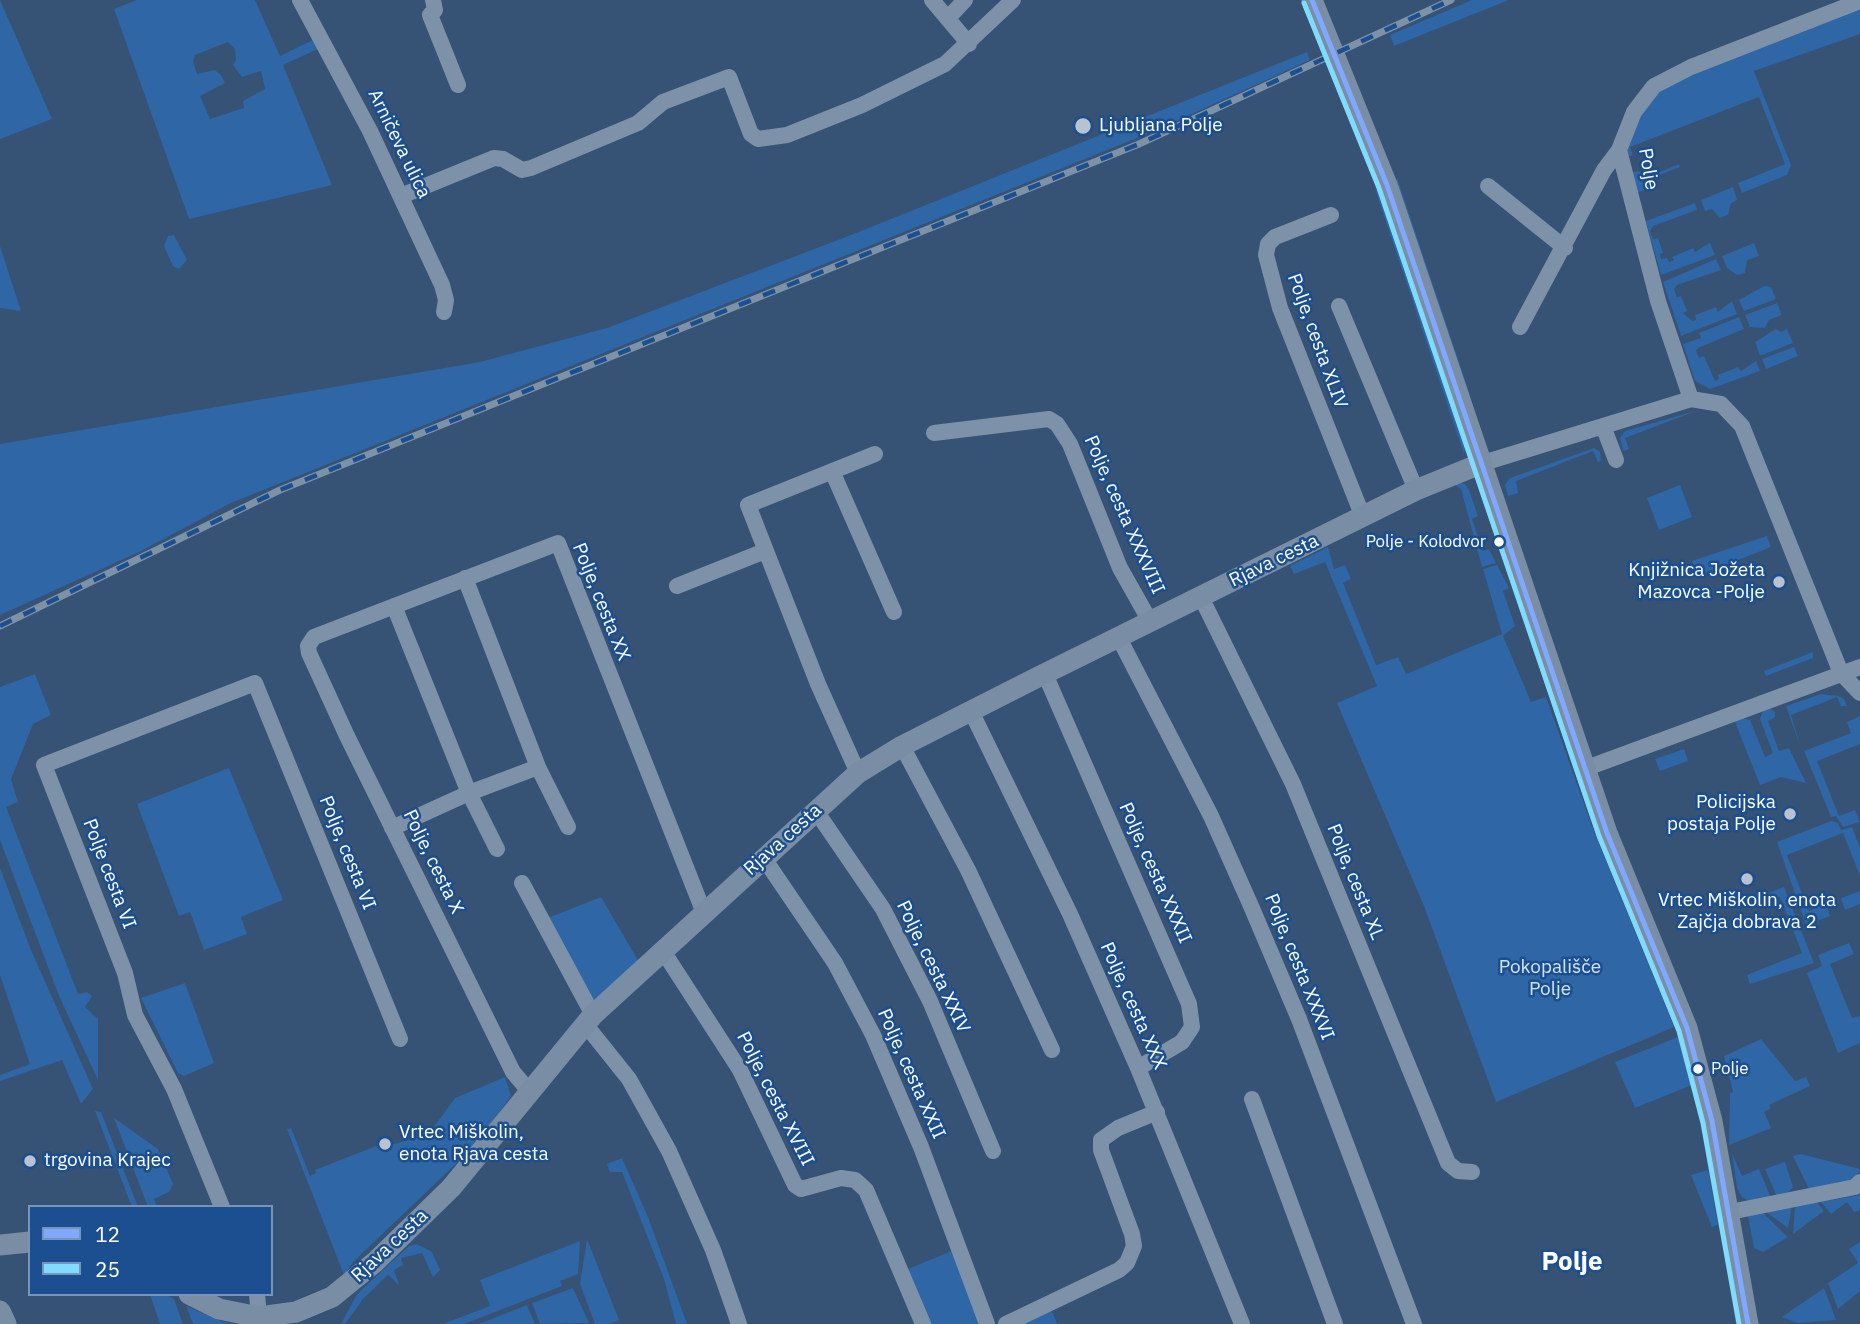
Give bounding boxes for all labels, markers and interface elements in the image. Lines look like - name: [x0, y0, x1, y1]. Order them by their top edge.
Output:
- street label: Arničeva ulica: [363, 86, 435, 202]
- place label: Ljubljana Polje: [1099, 115, 1223, 137]
- marker: Ljubljana Polje: [1073, 116, 1093, 136]
- street label: Polje: [1633, 146, 1663, 192]
- street label: Polje, cesta XLIV: [1282, 270, 1352, 412]
- street label: Polje, cesta XXXVIII: [1079, 432, 1169, 598]
- street label: Rjava cesta: [1226, 530, 1322, 592]
- place label: Polje - Kolodvor: [1366, 532, 1486, 552]
- marker: Polje - Kolodvor: [1492, 535, 1506, 549]
- street label: Polje, cesta XX: [567, 540, 635, 664]
- place label: Knjižnica Jožeta Mazovca -Polje: [1628, 560, 1765, 604]
- marker: Knjižnica Jožeta Mazovca -Polje: [1771, 574, 1787, 590]
- place label: Policijska postaja Polje: [1667, 792, 1776, 836]
- street label: Polje, cesta VI: [314, 793, 380, 913]
- street label: Rjava cesta: [740, 799, 826, 881]
- street label: Polje, cesta XXXII: [1114, 799, 1196, 947]
- street label: Polje, cesta X: [398, 806, 468, 918]
- marker: Policijska postaja Polje: [1782, 806, 1798, 822]
- street label: Polje cesta VI: [78, 816, 140, 932]
- street label: Polje, cesta XL: [1321, 821, 1389, 943]
- marker: Vrtec Miškolin, enota Zajčja dobrava 2: [1739, 871, 1755, 887]
- place label: Vrtec Miškolin, enota Zajčja dobrava 2: [1658, 890, 1836, 934]
- street label: Polje, cesta XXXVI: [1259, 891, 1339, 1043]
- street label: Polje, cesta XXIV: [891, 897, 975, 1037]
- street label: Polje, cesta XXX: [1095, 939, 1171, 1073]
- park label: Pokopališče Polje: [1499, 957, 1601, 1001]
- street label: Polje, cesta XXII: [872, 1005, 950, 1143]
- street label: Polje, cesta XVIII: [731, 1028, 819, 1170]
- place label: Polje: [1711, 1059, 1749, 1079]
- marker: Polje: [1691, 1062, 1705, 1076]
- place label: Vrtec Miškolin, enota Rjava cesta: [399, 1122, 549, 1166]
- marker: Vrtec Miškolin, enota Rjava cesta: [377, 1136, 393, 1152]
- place label: trgovina Krajec: [44, 1150, 171, 1172]
- marker: trgovina Krajec: [22, 1153, 38, 1169]
- legend: [28, 1205, 273, 1296]
- street label: Rjava cesta: [347, 1205, 433, 1287]
- text: 12: [95, 1220, 120, 1248]
- district label: Polje: [1541, 1246, 1603, 1278]
- text: 25: [95, 1255, 120, 1283]

